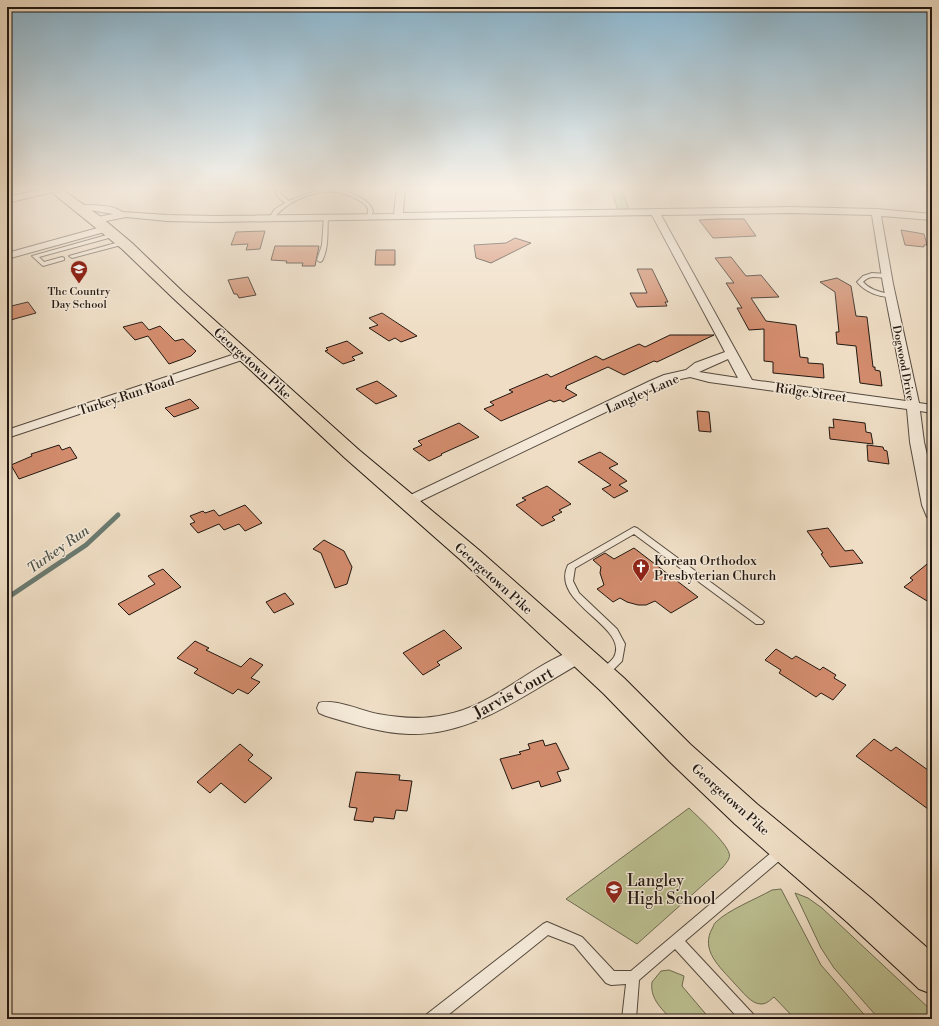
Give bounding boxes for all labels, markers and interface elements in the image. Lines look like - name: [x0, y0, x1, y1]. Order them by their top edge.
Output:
- school or university icon: The Country Day School: [69, 259, 89, 284]
- place label: The Country Day School: [48, 285, 111, 312]
- street label: Dogwood Drive: [889, 324, 917, 403]
- street label: Georgetown Pike: [210, 325, 295, 403]
- street label: Langley Lane: [603, 370, 682, 417]
- street label: Turkey Run Road: [76, 373, 177, 419]
- street label: Ridge Street: [774, 380, 848, 406]
- water label: Turkey Run: [24, 522, 93, 578]
- street label: Georgetown Pike: [451, 540, 536, 618]
- place label: Korean Orthodox Presbyterian Church: [654, 553, 776, 584]
- church icon: Korean Orthodox Presbyterian Church: [631, 557, 651, 582]
- street label: Jarvis Court: [469, 663, 557, 723]
- street label: Georgetown Pike: [688, 761, 773, 839]
- place label: Langley High School: [627, 871, 716, 909]
- school or university icon: Langley High School: [604, 879, 624, 904]

